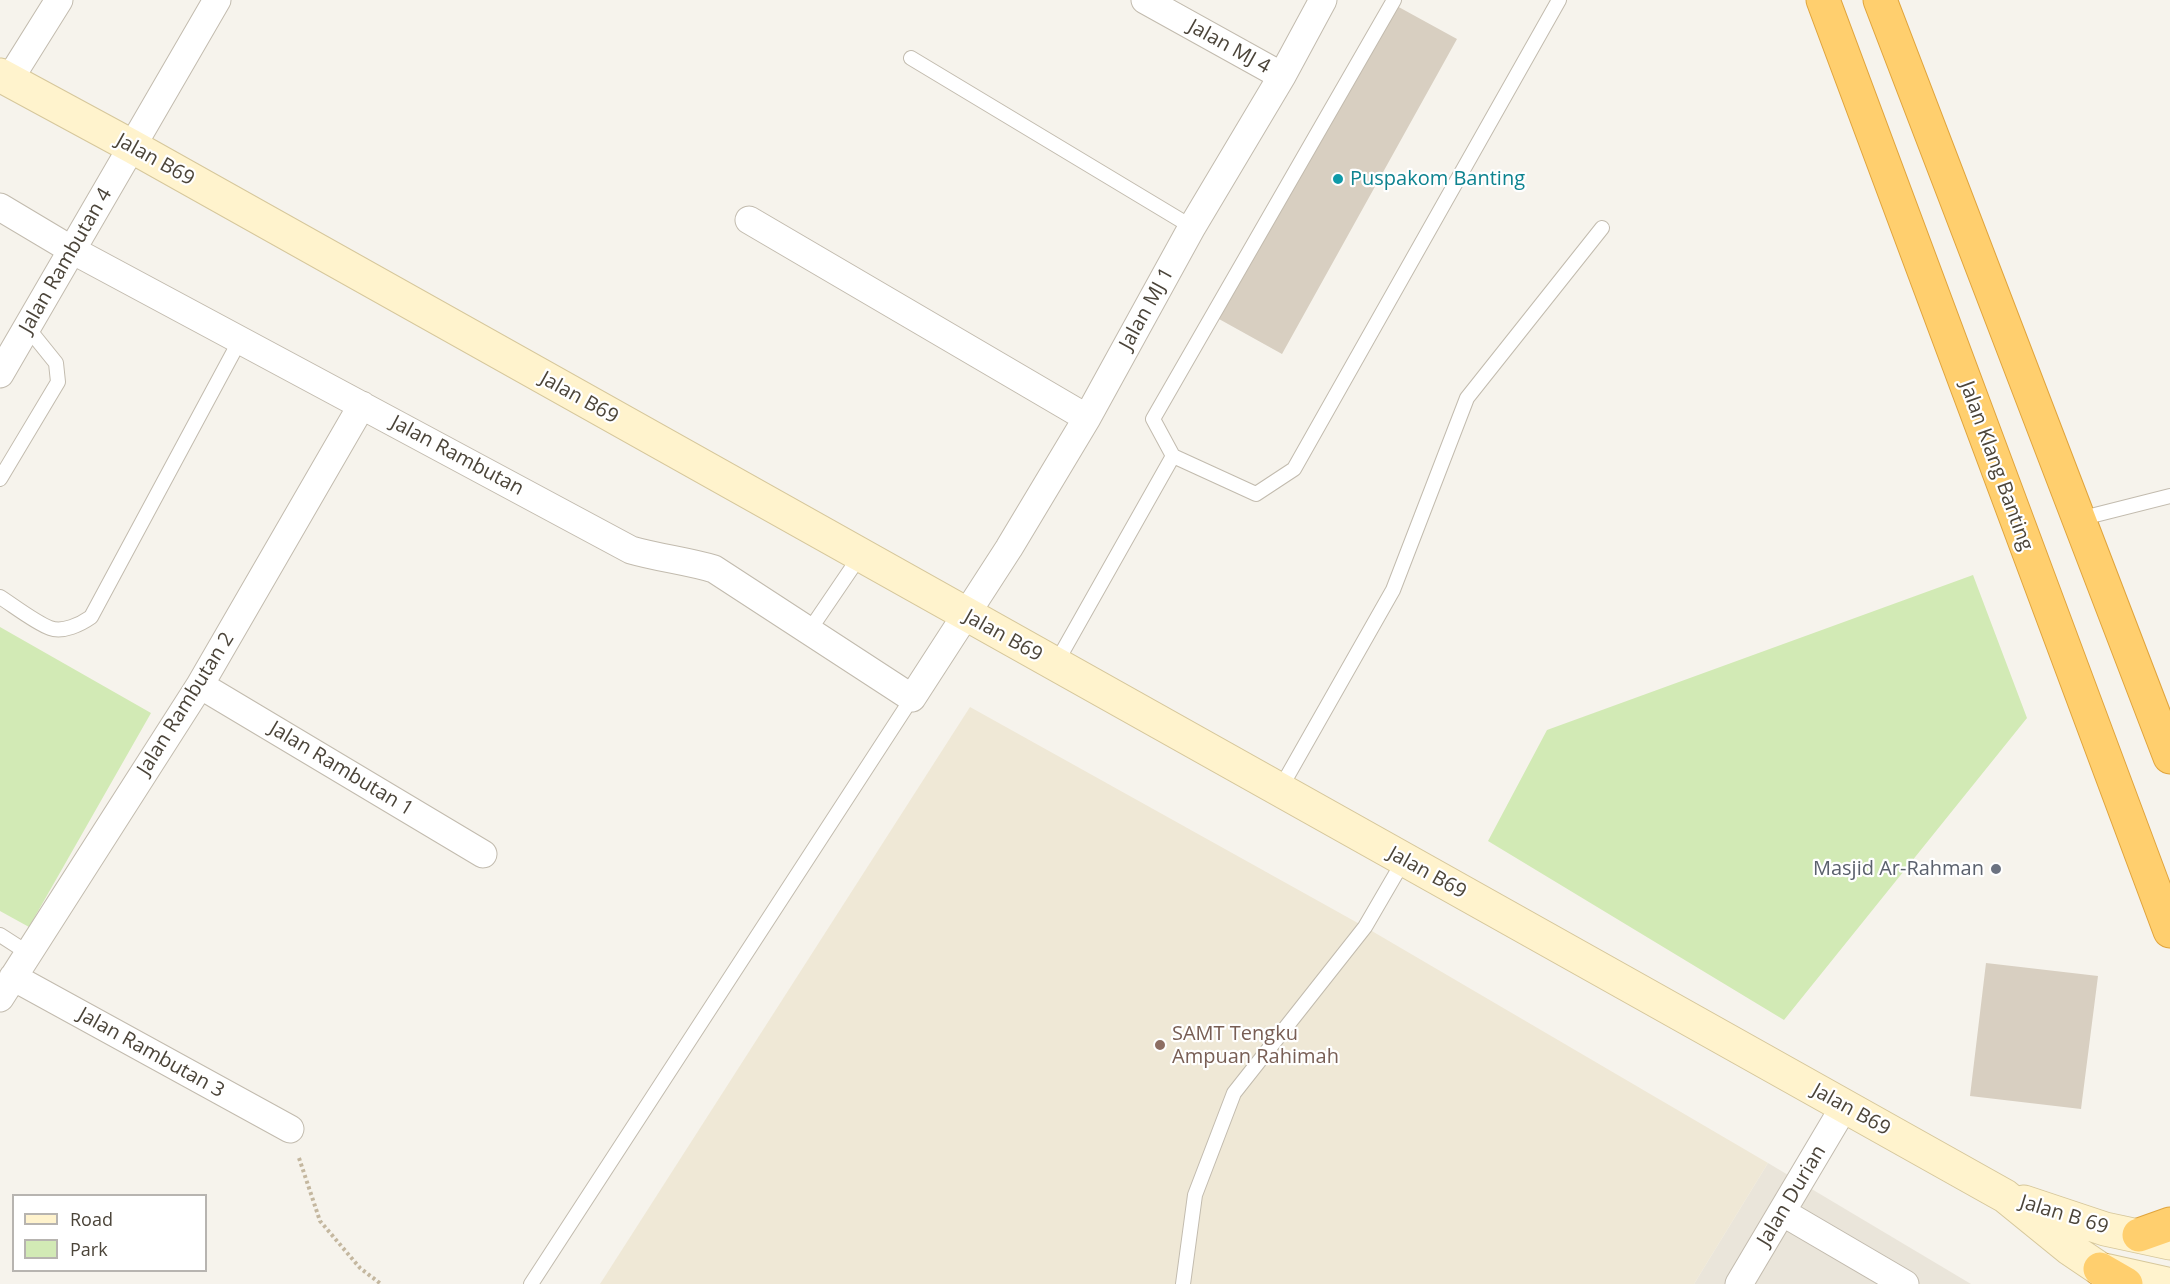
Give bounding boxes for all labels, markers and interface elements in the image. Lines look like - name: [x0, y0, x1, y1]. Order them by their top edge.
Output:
- street label: Jalan MJ 4: [1184, 15, 1274, 79]
- street label: Jalan B69: [112, 129, 198, 191]
- place label: Puspakom Banting: [1350, 167, 1525, 191]
- marker: Puspakom Banting: [1331, 172, 1345, 186]
- street label: Jalan Rambutan 4: [15, 184, 117, 338]
- street label: Jalan MJ 1: [1115, 264, 1179, 354]
- street label: Jalan B69: [536, 367, 622, 429]
- street label: Jalan Klang Banting: [1954, 378, 2038, 554]
- street label: Jalan Rambutan: [386, 411, 528, 501]
- street label: Jalan B69: [960, 605, 1046, 667]
- street label: Jalan Rambutan 2: [132, 628, 240, 780]
- street label: Jalan Rambutan 1: [265, 717, 417, 821]
- street label: Jalan B69: [1384, 842, 1470, 904]
- place label: Masjid Ar-Rahman: [1813, 857, 1984, 881]
- marker: Masjid Ar-Rahman: [1989, 862, 2003, 876]
- street label: Jalan Rambutan 3: [74, 1003, 228, 1103]
- place label: SAMT Tengku Ampuan Rahimah: [1172, 1022, 1339, 1069]
- marker: SAMT Tengku Ampuan Rahimah: [1153, 1038, 1167, 1052]
- street label: Jalan B69: [1808, 1079, 1894, 1141]
- street label: Jalan Durian: [1752, 1141, 1832, 1251]
- street label: Jalan B 69: [2017, 1190, 2111, 1240]
- legend: [12, 1194, 207, 1272]
- text: Road: [70, 1207, 113, 1231]
- text: Park: [70, 1237, 108, 1261]

